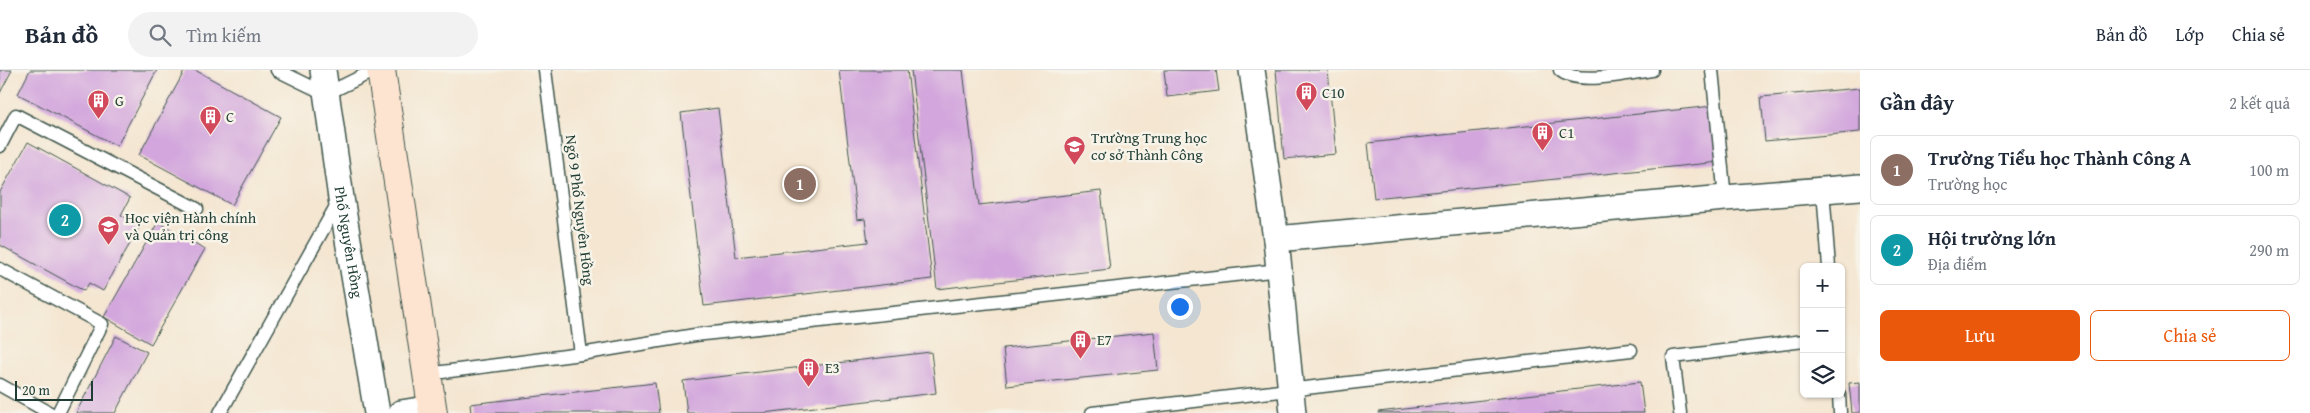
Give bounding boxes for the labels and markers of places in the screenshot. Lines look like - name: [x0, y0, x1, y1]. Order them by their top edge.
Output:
- building icon: C10: [1294, 81, 1318, 112]
- place label: C10: [1322, 82, 1345, 103]
- building icon: G: [87, 89, 111, 120]
- place label: G: [115, 90, 124, 111]
- building icon: C: [198, 105, 222, 136]
- place label: C: [226, 106, 234, 127]
- building icon: C1: [1531, 121, 1555, 152]
- place label: C1: [1559, 122, 1574, 143]
- place label: Trường Trung học cơ sở Thành Công: [1091, 127, 1208, 165]
- school or university icon: Trường Trung học cơ sở Thành Công: [1063, 135, 1087, 166]
- pin: 1: [784, 165, 816, 203]
- pin: 2: [49, 201, 81, 239]
- place label: Học viện Hành chính và Quản trị công: [125, 207, 257, 245]
- school or university icon: Học viện Hành chính và Quản trị công: [97, 215, 121, 246]
- building icon: E7: [1069, 328, 1093, 359]
- place label: E7: [1097, 329, 1112, 350]
- building icon: E3: [797, 356, 821, 387]
- place label: E3: [825, 357, 840, 378]

